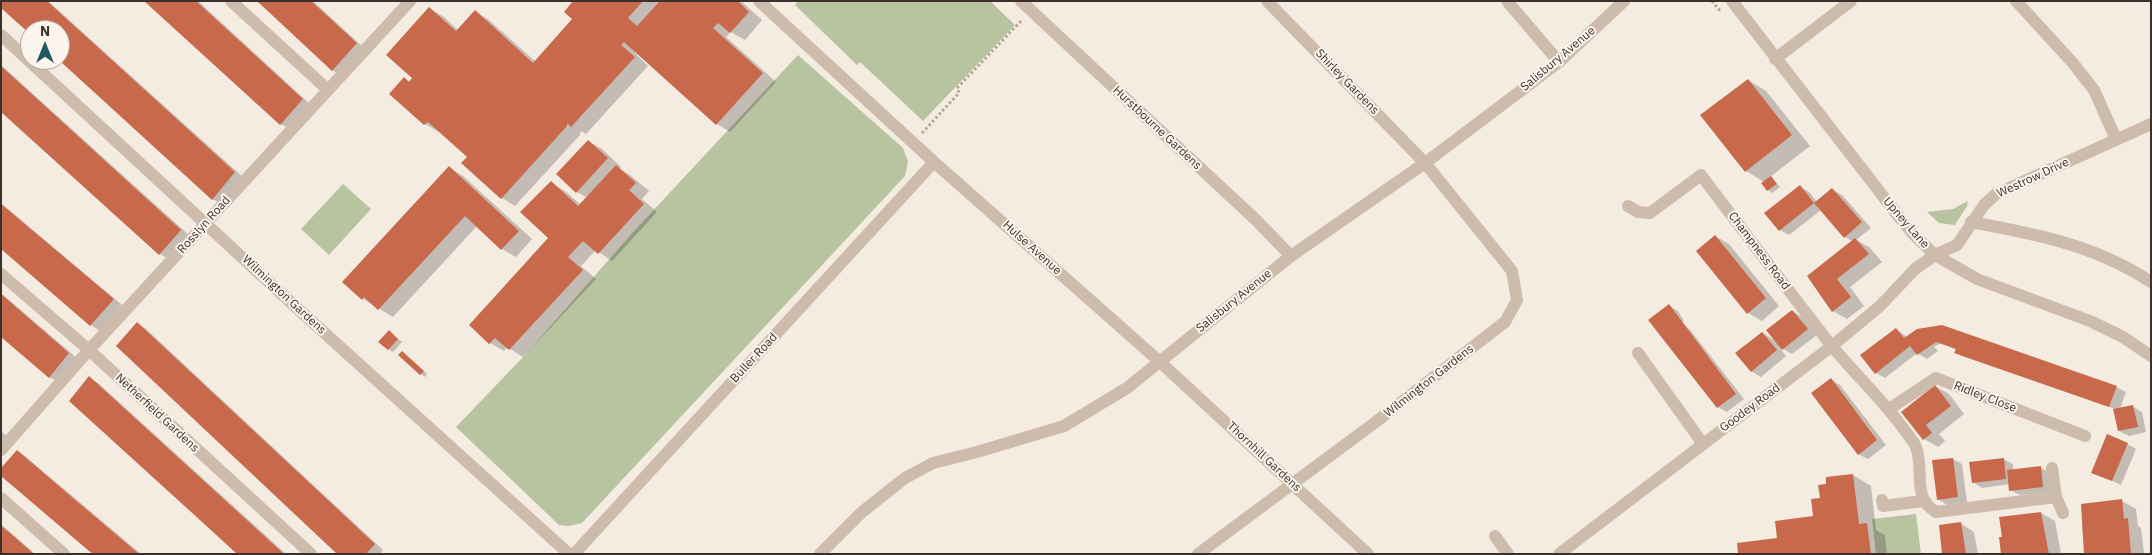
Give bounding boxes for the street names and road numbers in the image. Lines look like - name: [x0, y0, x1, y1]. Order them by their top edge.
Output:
- street label: Salisbury Avenue: [1518, 24, 1598, 94]
- street label: Shirley Gardens: [1312, 46, 1382, 118]
- street label: Hurstbourne Gardens: [1110, 83, 1204, 173]
- street label: Westrow Drive: [1995, 155, 2071, 201]
- street label: Rosslyn Road: [174, 193, 234, 257]
- street label: Upney Lane: [1880, 194, 1932, 252]
- street label: Champness Road: [1725, 209, 1793, 293]
- street label: Hulse Avenue: [1000, 218, 1064, 278]
- street label: Wilmington Gardens: [239, 252, 329, 338]
- street label: Salisbury Avenue: [1193, 266, 1275, 336]
- street label: Buller Road: [727, 330, 781, 386]
- street label: Wilmington Gardens: [1381, 342, 1477, 420]
- street label: Netherfield Gardens: [112, 371, 202, 455]
- street label: Ridley Close: [1952, 378, 2018, 416]
- street label: Goodey Road: [1717, 381, 1783, 435]
- street label: Thornhill Gardens: [1224, 419, 1304, 495]

